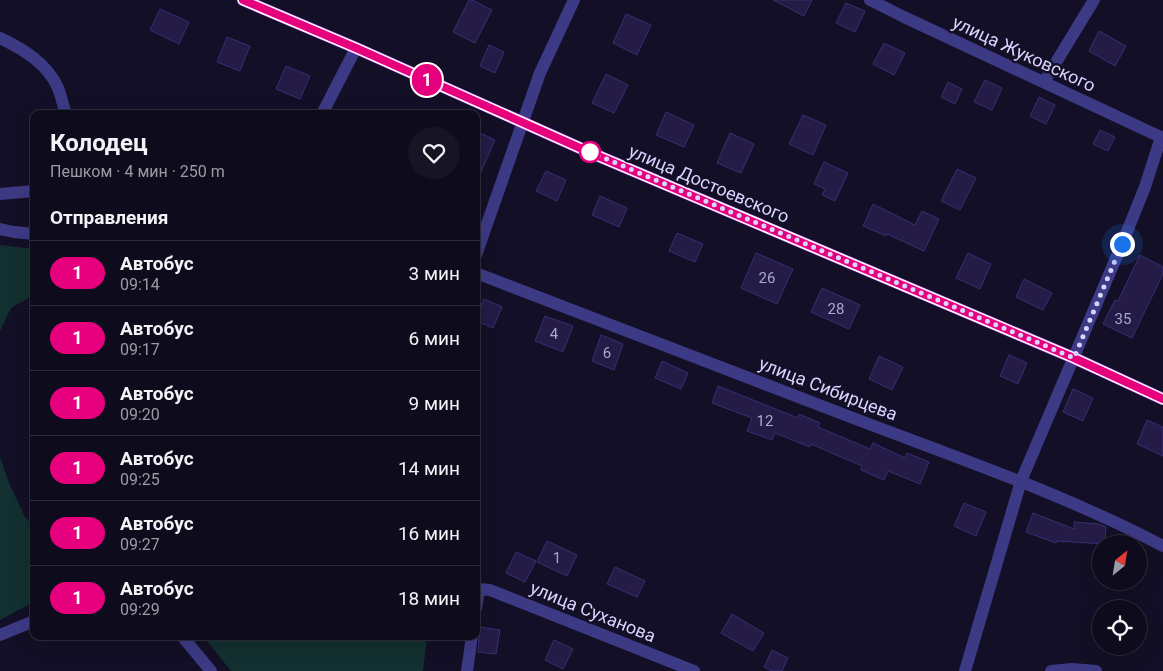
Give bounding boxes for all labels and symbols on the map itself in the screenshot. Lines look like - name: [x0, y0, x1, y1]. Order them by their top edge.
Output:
- street label: улица Жуковского: [949, 11, 1099, 96]
- line badge: 1: [411, 64, 443, 96]
- street label: улица Достоевского: [626, 140, 793, 227]
- unlabelled marker: [579, 141, 601, 163]
- your location: [1110, 232, 1135, 257]
- house number: 26: [759, 269, 775, 287]
- house number: 28: [828, 300, 844, 318]
- house number: 35: [1115, 310, 1131, 328]
- house number: 4: [550, 325, 559, 343]
- house number: 6: [603, 344, 611, 362]
- street label: улица Сибирцева: [756, 352, 900, 425]
- house number: 12: [757, 412, 773, 430]
- north arrow: [1092, 535, 1148, 590]
- house number: 1: [553, 549, 561, 567]
- street label: улица Суханова: [527, 577, 659, 646]

